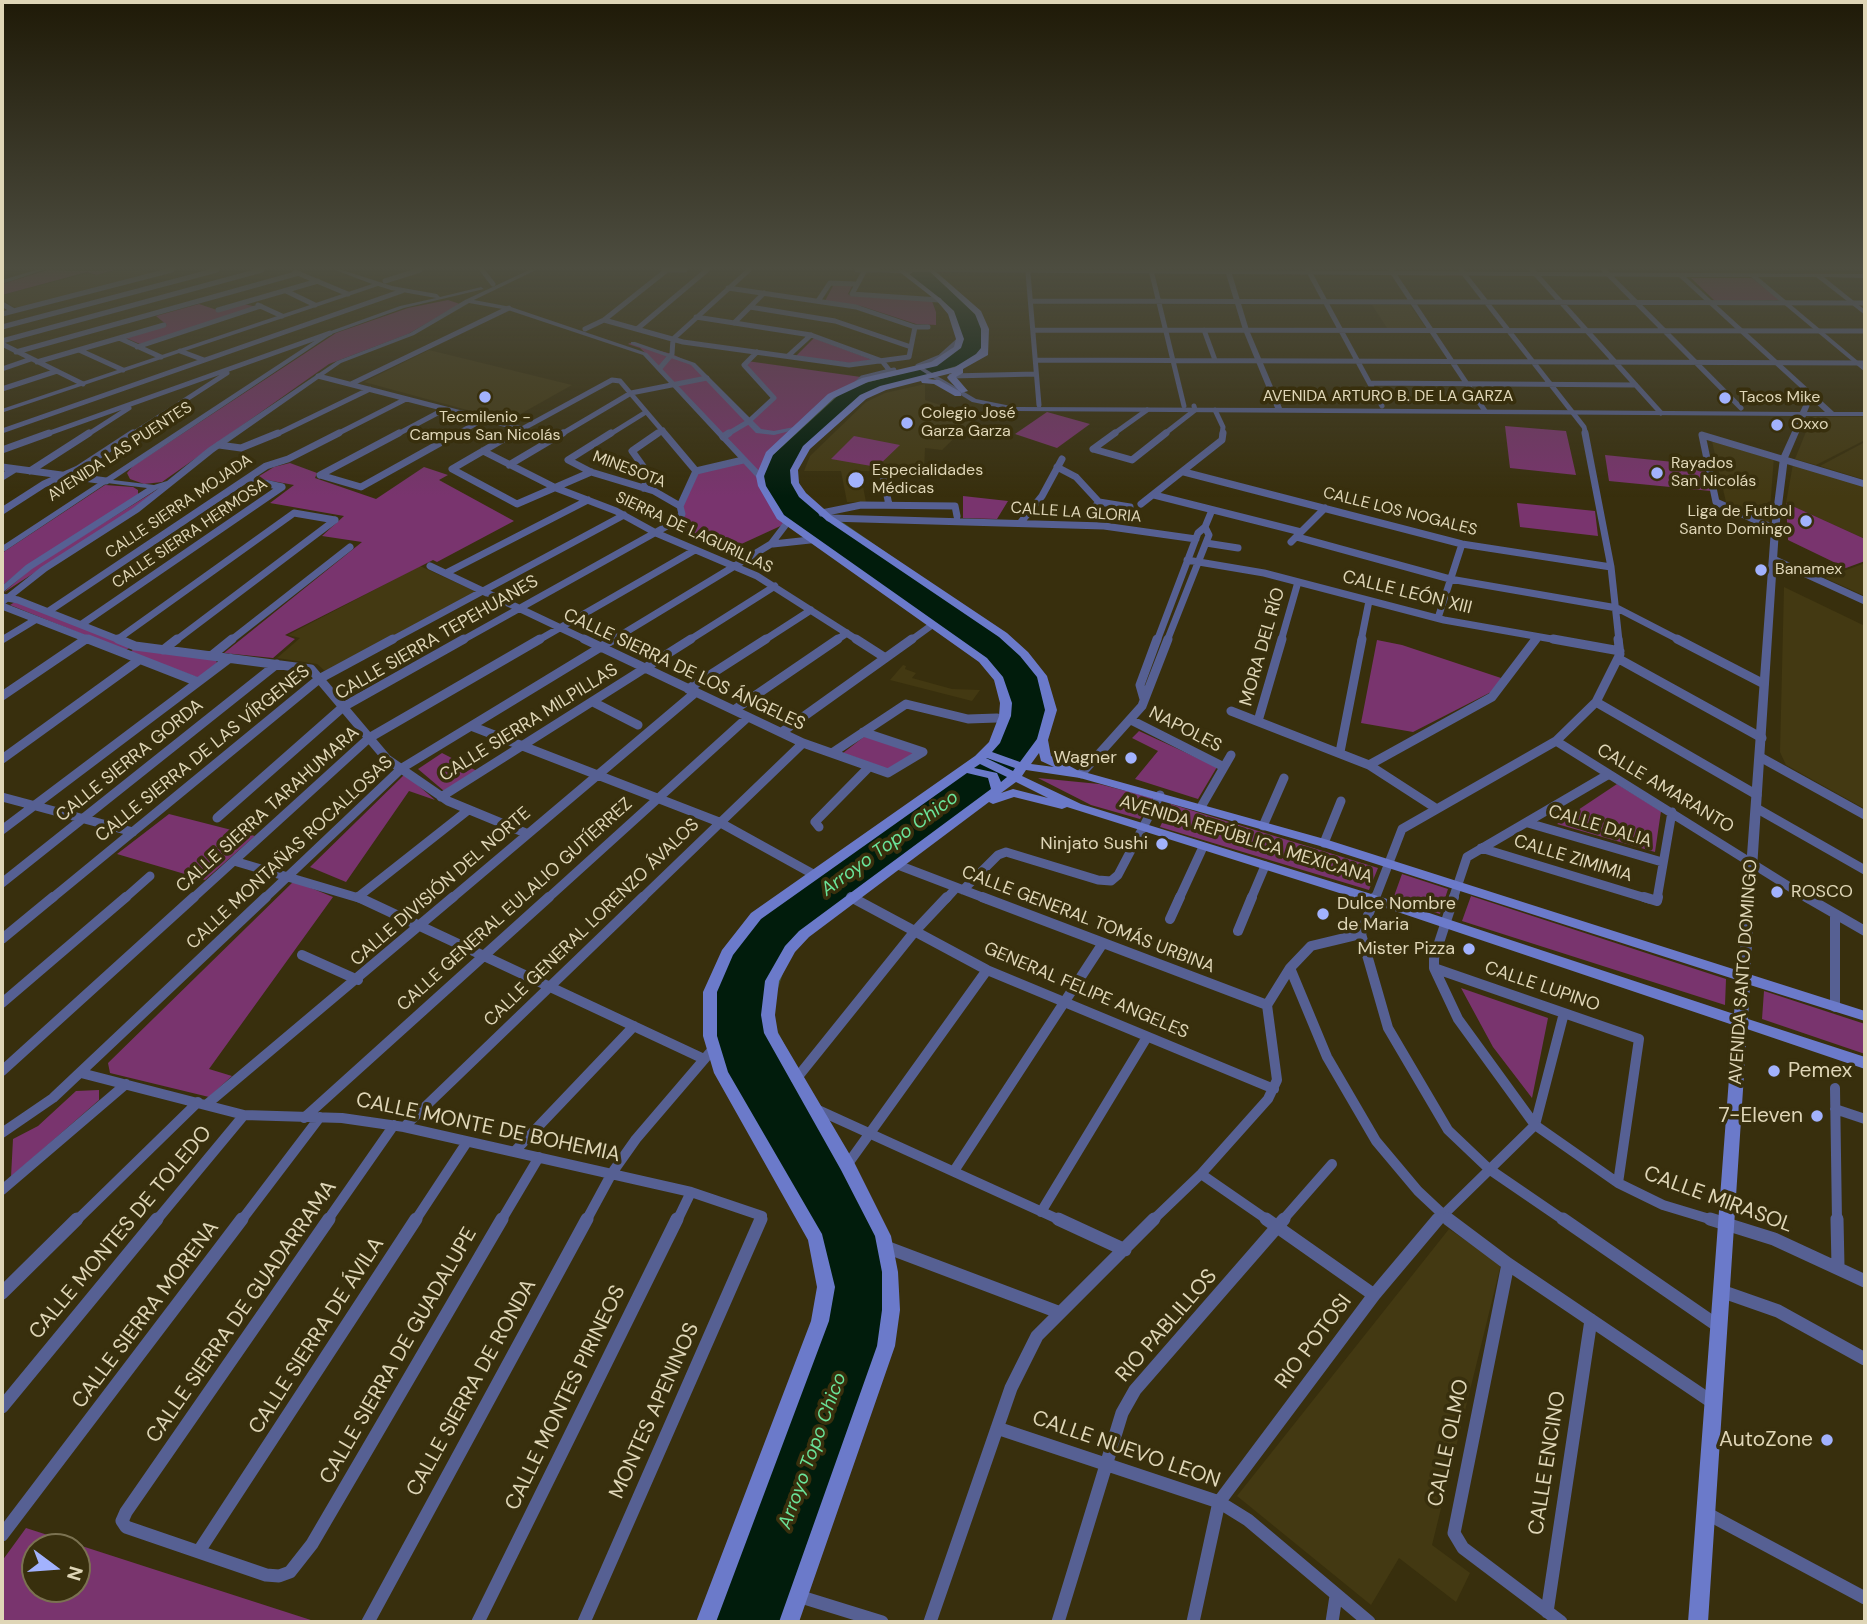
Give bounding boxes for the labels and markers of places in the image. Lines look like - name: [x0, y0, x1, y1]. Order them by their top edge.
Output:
- place label: Tacos Mike: [1739, 388, 1820, 408]
- marker: Tecmilenio - Campus San Nicolás: [477, 389, 493, 405]
- marker: Tacos Mike: [1717, 390, 1733, 406]
- place label: Colegio José Garza Garza: [921, 404, 1016, 442]
- place label: Tecmilenio - Campus San Nicolás: [409, 408, 561, 446]
- marker: Colegio José Garza Garza: [899, 415, 915, 431]
- place label: Oxxo: [1791, 415, 1828, 435]
- marker: Oxxo: [1769, 417, 1785, 433]
- place label: Rayados San Nicolás: [1671, 454, 1756, 492]
- place label: Especialidades Médicas: [872, 461, 983, 499]
- marker: Rayados San Nicolás: [1649, 465, 1665, 481]
- marker: Especialidades Médicas: [846, 470, 866, 490]
- place label: Liga de Futbol Santo Domingo: [1679, 502, 1792, 540]
- marker: Liga de Futbol Santo Domingo: [1798, 513, 1814, 529]
- place label: Banamex: [1775, 560, 1842, 580]
- marker: Banamex: [1753, 562, 1769, 578]
- place label: Wagner: [1053, 747, 1117, 769]
- marker: Wagner: [1123, 750, 1139, 766]
- place label: Ninjato Sushi: [1040, 833, 1148, 855]
- marker: Ninjato Sushi: [1154, 836, 1170, 852]
- place label: ROSCO: [1791, 881, 1853, 903]
- marker: ROSCO: [1769, 884, 1785, 900]
- place label: Dulce Nombre de Maria: [1337, 893, 1456, 936]
- marker: Dulce Nombre de Maria: [1315, 906, 1331, 922]
- place label: Mister Pizza: [1357, 938, 1455, 960]
- marker: Mister Pizza: [1461, 941, 1477, 957]
- place label: Pemex: [1788, 1058, 1852, 1084]
- marker: Pemex: [1766, 1063, 1782, 1079]
- place label: 7-Eleven: [1719, 1103, 1803, 1129]
- marker: 7-Eleven: [1809, 1108, 1825, 1124]
- place label: AutoZone: [1719, 1427, 1813, 1453]
- marker: AutoZone: [1819, 1432, 1835, 1448]

